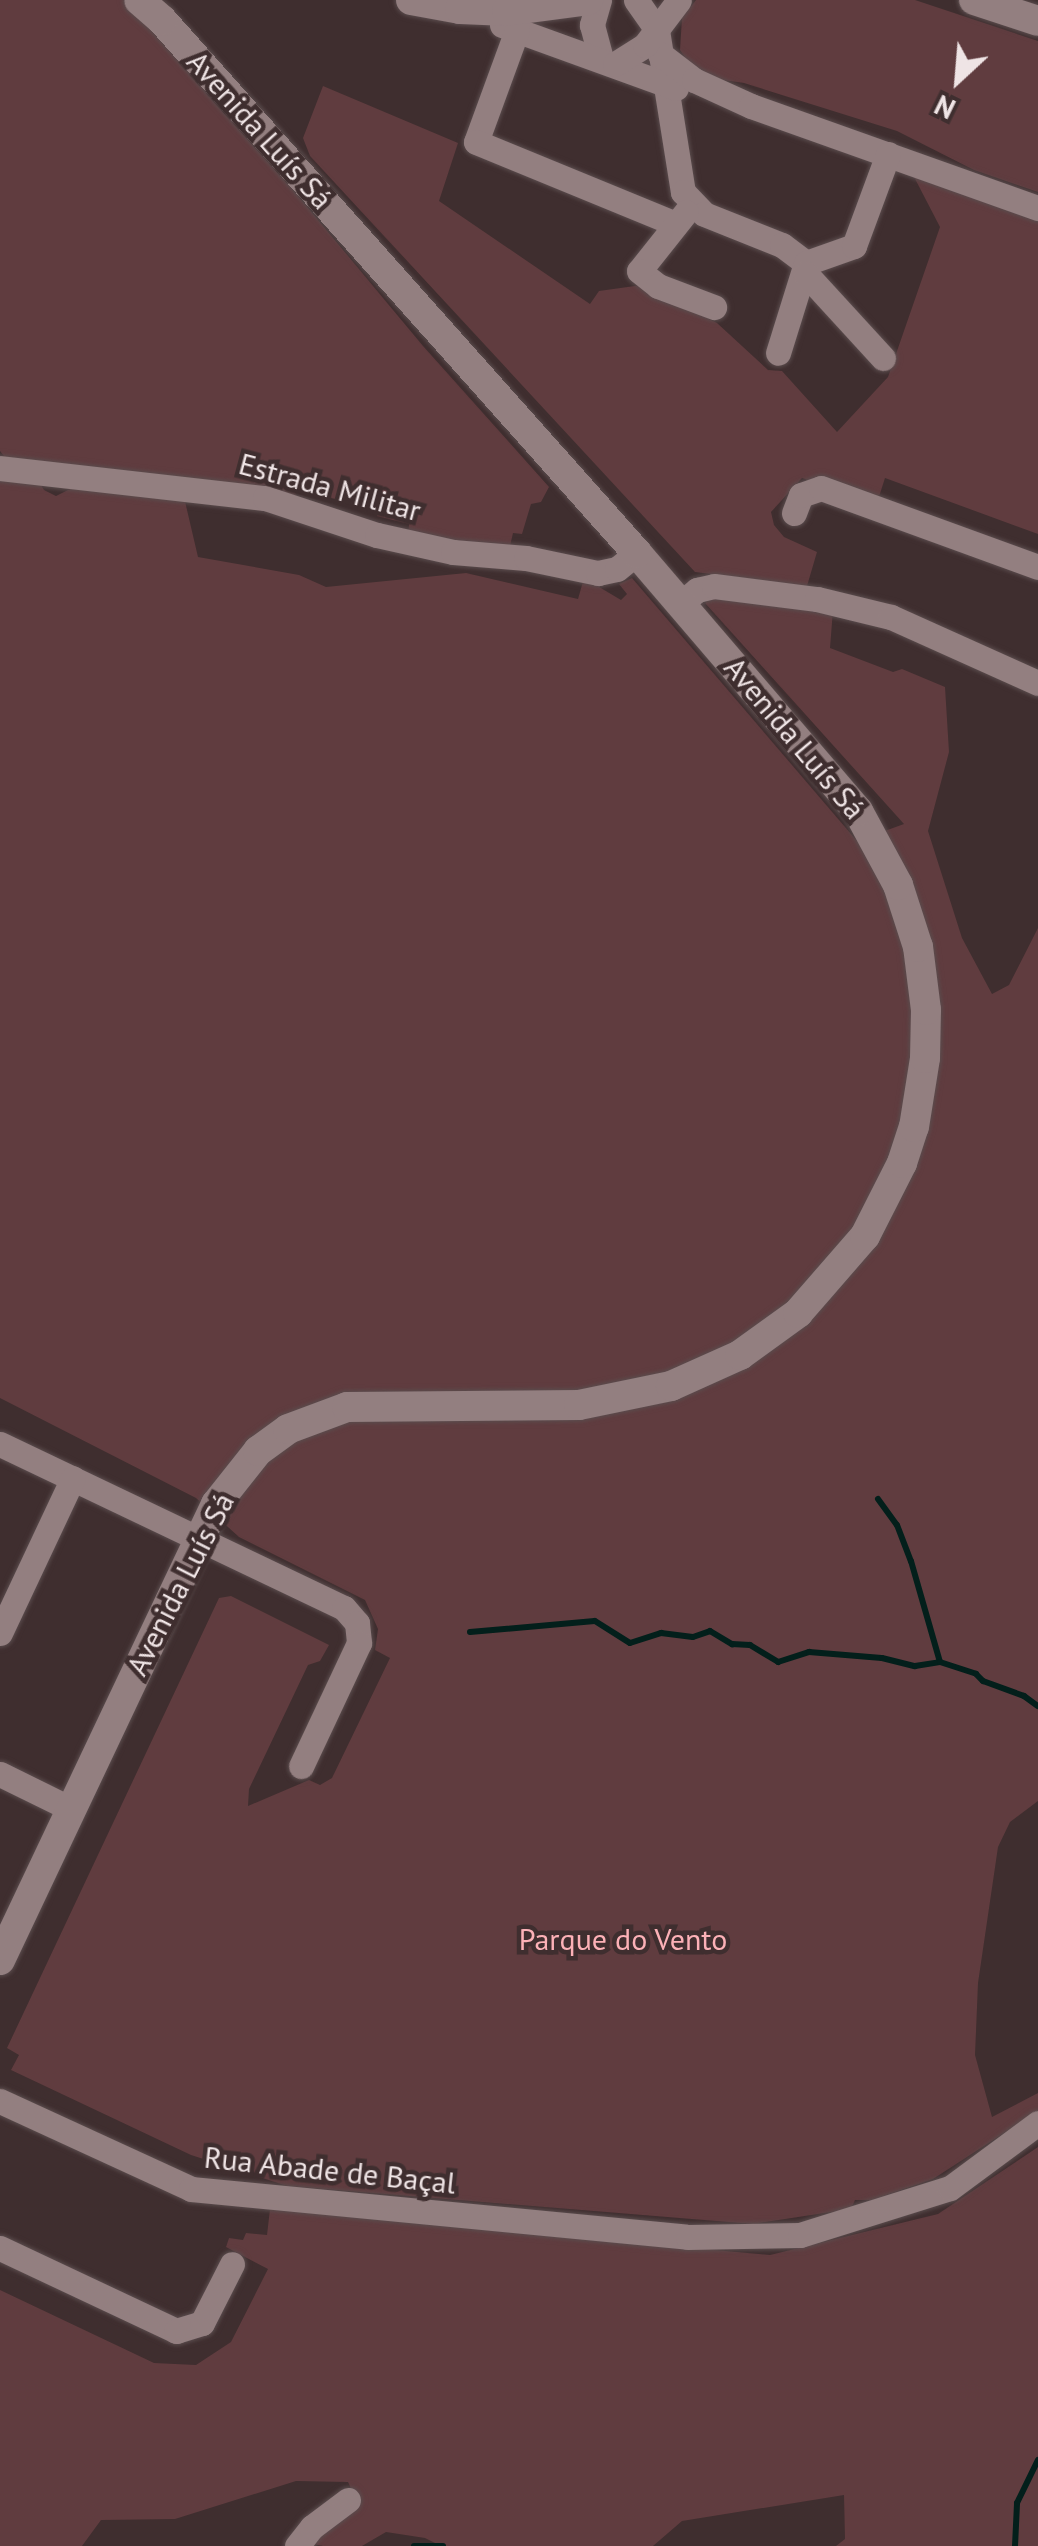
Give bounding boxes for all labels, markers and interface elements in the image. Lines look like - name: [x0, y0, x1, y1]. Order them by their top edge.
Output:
- north arrow: [908, 30, 1008, 130]
- street label: Avenida Luís Sá: [180, 44, 340, 216]
- text: N: [928, 87, 961, 128]
- street label: Estrada Militar: [235, 445, 425, 529]
- street label: Avenida Luís Sá: [717, 650, 873, 826]
- street label: Avenida Luís Sá: [119, 1487, 241, 1681]
- park label: Parque do Vento: [518, 1921, 728, 1957]
- street label: Rua Abade de Baçal: [202, 2139, 458, 2201]

